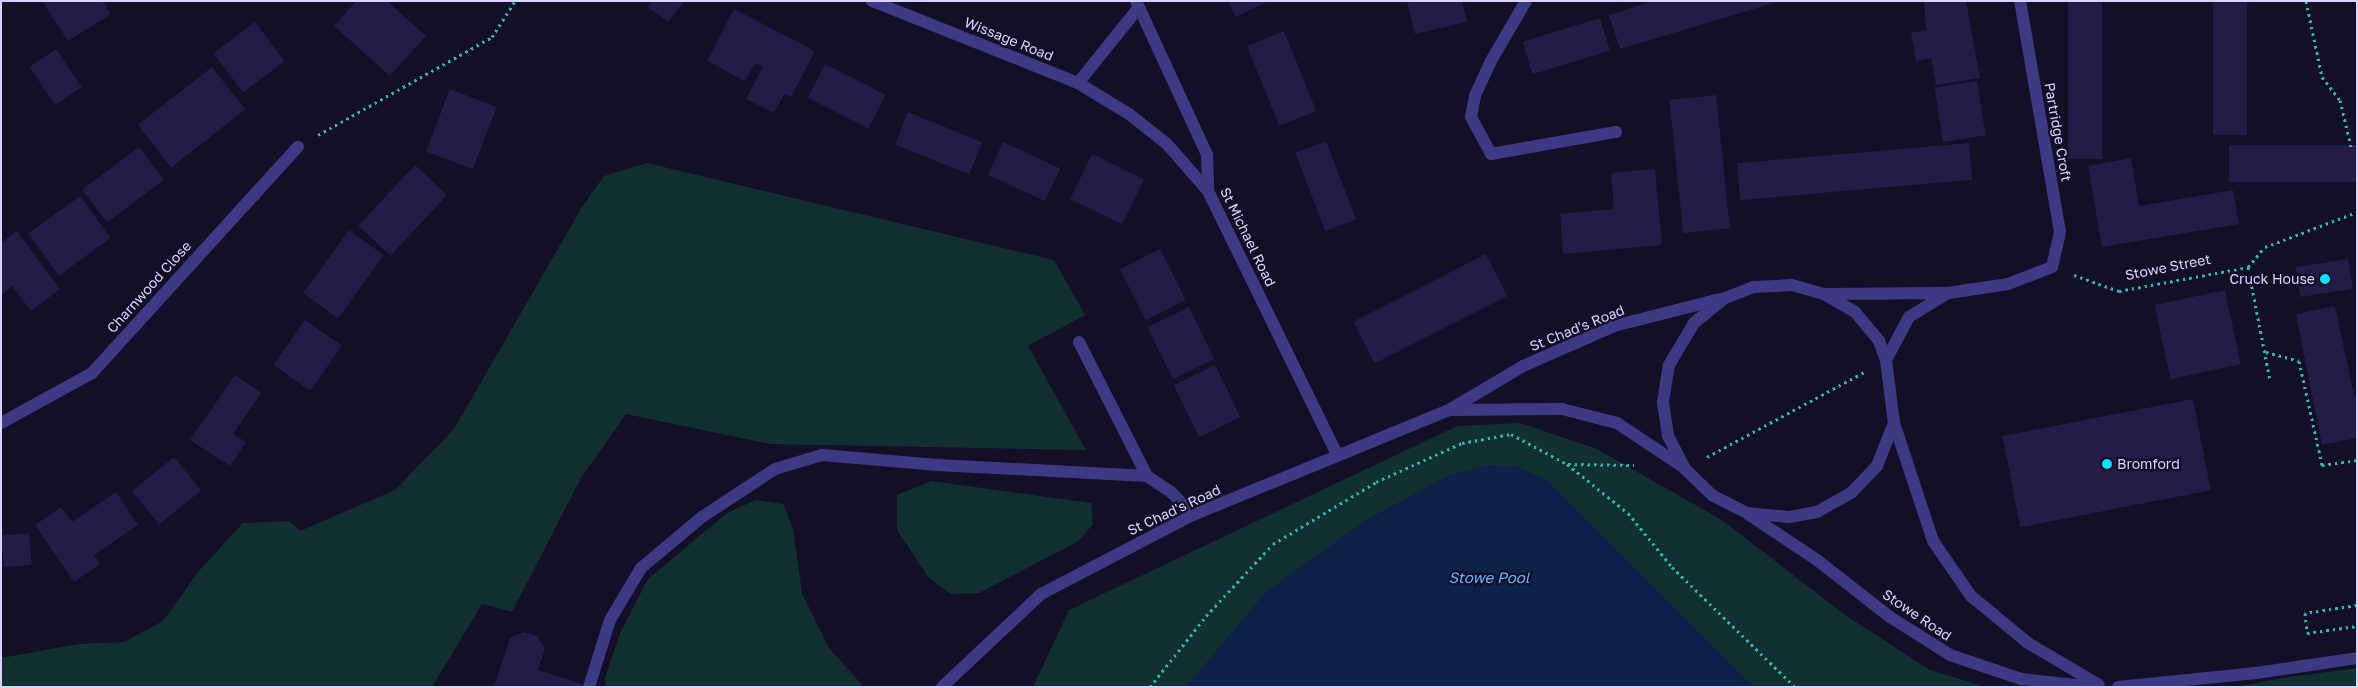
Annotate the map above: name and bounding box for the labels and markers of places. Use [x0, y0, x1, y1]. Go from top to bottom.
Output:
place label: Cruck House [2229, 271, 2315, 287]
marker: Cruck House [2319, 273, 2331, 285]
place label: Bromford [2117, 456, 2180, 472]
marker: Bromford [2101, 458, 2113, 470]

